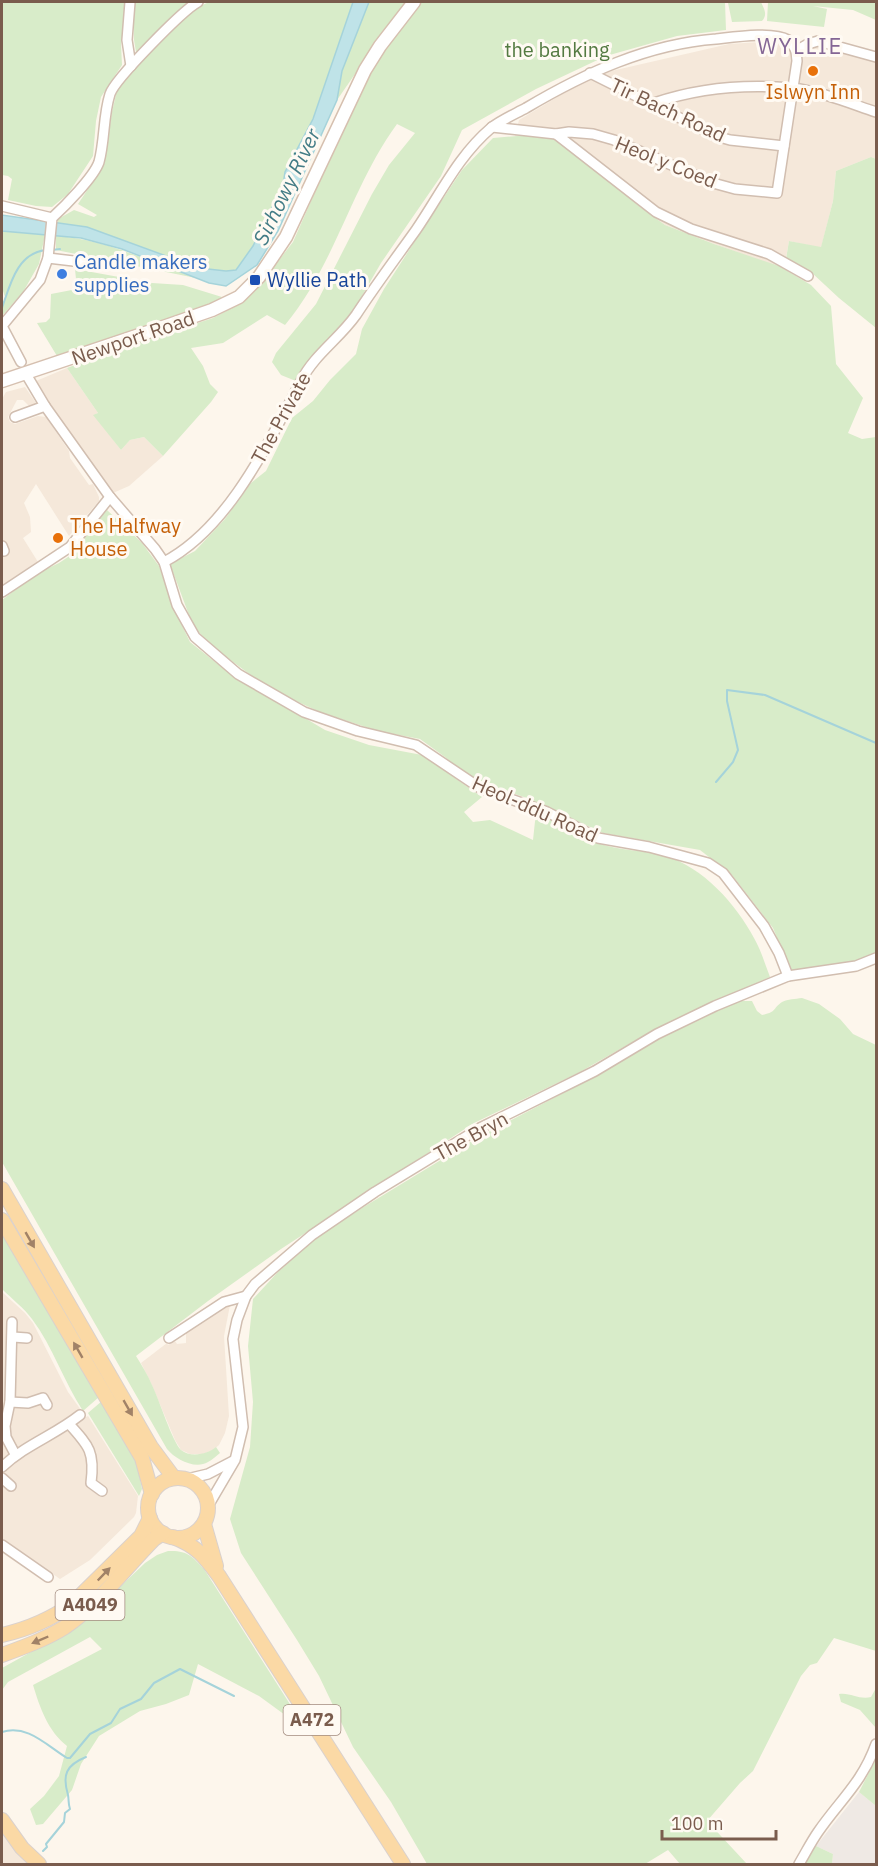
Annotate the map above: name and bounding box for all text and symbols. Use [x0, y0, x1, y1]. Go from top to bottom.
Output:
district label: WYLLIE [757, 31, 843, 60]
park label: the banking [504, 36, 610, 63]
marker: Islwyn Inn [806, 64, 820, 78]
street label: Tir Bach Road [606, 71, 730, 148]
place label: Islwyn Inn [765, 78, 861, 105]
water label: Sirhowy River [246, 123, 327, 249]
street label: Heol y Coed [611, 129, 721, 194]
place label: Candle makers supplies [74, 248, 208, 298]
place label: Wyllie Path [267, 266, 367, 293]
marker: Candle makers supplies [55, 267, 69, 281]
marker: Wyllie Path [248, 273, 262, 287]
street label: Newport Road [68, 304, 198, 371]
street label: The Private [244, 367, 317, 468]
place label: The Halfway House [70, 512, 181, 562]
marker: The Halfway House [51, 531, 65, 545]
street label: Heol-ddu Road [468, 769, 602, 848]
street label: The Bryn [429, 1104, 512, 1167]
one-way arrow [25, 1232, 35, 1249]
one-way arrow [72, 1342, 83, 1358]
one-way arrow [123, 1400, 134, 1416]
one-way arrow [96, 1568, 110, 1582]
road number: A4049 [56, 1590, 124, 1620]
one-way arrow [31, 1635, 49, 1645]
road number: A472 [284, 1705, 340, 1735]
scale bar [662, 1803, 776, 1841]
text: 100 m [671, 1812, 723, 1835]

